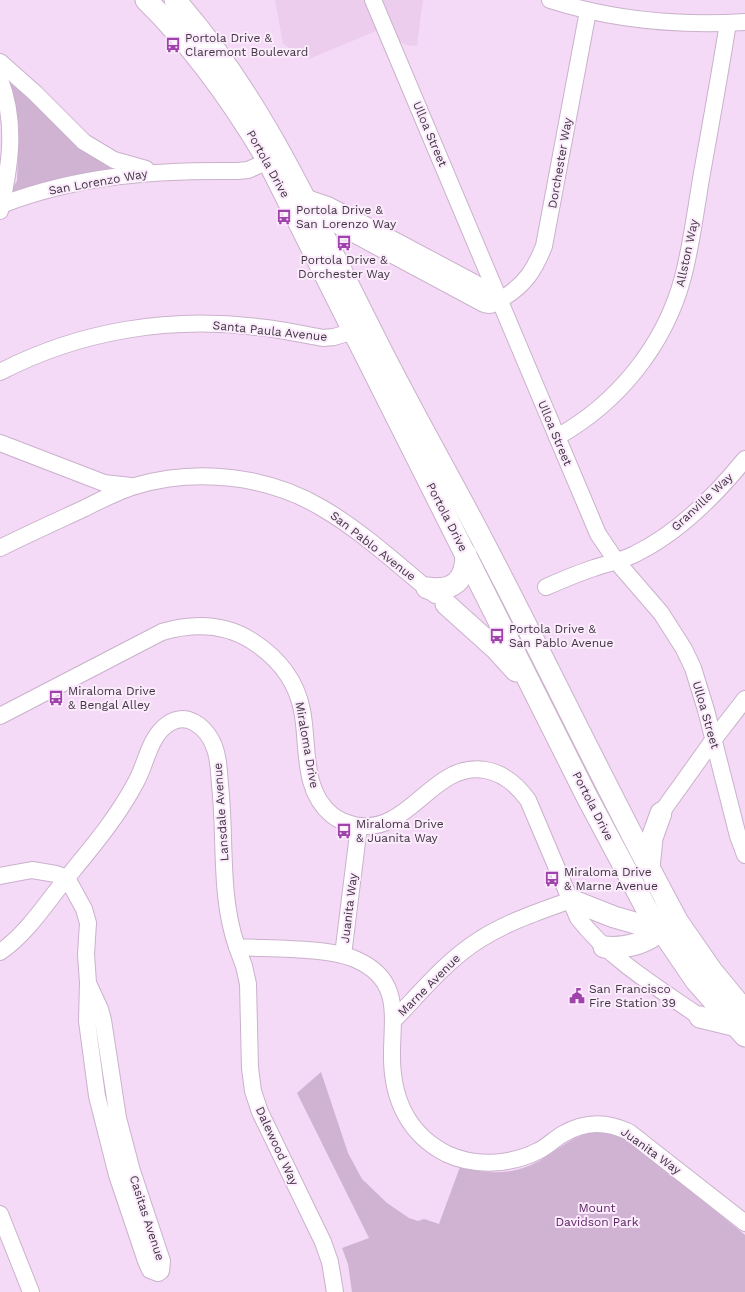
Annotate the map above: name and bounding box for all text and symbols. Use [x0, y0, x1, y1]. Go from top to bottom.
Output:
place label: Portola Drive & Claremont Boulevard [185, 31, 308, 59]
bus stop icon: Portola Drive & Claremont Boulevard [164, 36, 182, 54]
street label: Ulloa Street [410, 99, 450, 169]
street label: Dorchester Way [545, 116, 575, 210]
street label: Portola Drive [244, 128, 292, 200]
street label: San Lorenzo Way [47, 166, 149, 198]
place label: Portola Drive & San Lorenzo Way [296, 203, 397, 231]
bus stop icon: Portola Drive & San Lorenzo Way [275, 208, 293, 226]
street label: Allston Way [673, 217, 701, 288]
bus stop icon: Portola Drive & Dorchester Way [335, 234, 353, 252]
place label: Portola Drive & Dorchester Way [298, 253, 391, 281]
street label: Santa Paula Avenue [212, 318, 328, 344]
street label: Ulloa Street [535, 398, 575, 468]
street label: Granville Way [668, 470, 736, 534]
street label: Portola Drive [424, 480, 470, 554]
street label: San Pablo Avenue [328, 508, 419, 584]
place label: Portola Drive & San Pablo Avenue [509, 622, 614, 650]
bus stop icon: Portola Drive & San Pablo Avenue [488, 627, 506, 645]
street label: Ulloa Street [690, 680, 722, 750]
place label: Miraloma Drive & Bengal Alley [68, 684, 156, 712]
bus stop icon: Miraloma Drive & Bengal Alley [47, 689, 65, 707]
street label: Miraloma Drive [292, 701, 322, 789]
street label: Lansdale Avenue [211, 762, 231, 862]
street label: Portola Drive [570, 769, 616, 843]
place label: Miraloma Drive & Juanita Way [356, 817, 444, 845]
bus stop icon: Miraloma Drive & Juanita Way [335, 822, 353, 840]
place label: Miraloma Drive & Marne Avenue [564, 865, 658, 893]
bus stop icon: Miraloma Drive & Marne Avenue [543, 870, 561, 888]
street label: Juanita Way [338, 871, 360, 944]
street label: Marne Avenue [395, 951, 463, 1019]
place label: San Francisco Fire Station 39 [589, 982, 676, 1010]
public building icon: San Francisco Fire Station 39 [568, 987, 586, 1005]
street label: Dalewood Way [253, 1104, 302, 1188]
street label: Juanita Way [618, 1125, 684, 1178]
street label: Casitas Avenue [127, 1174, 167, 1262]
park label: Mount Davidson Park [555, 1201, 639, 1229]

